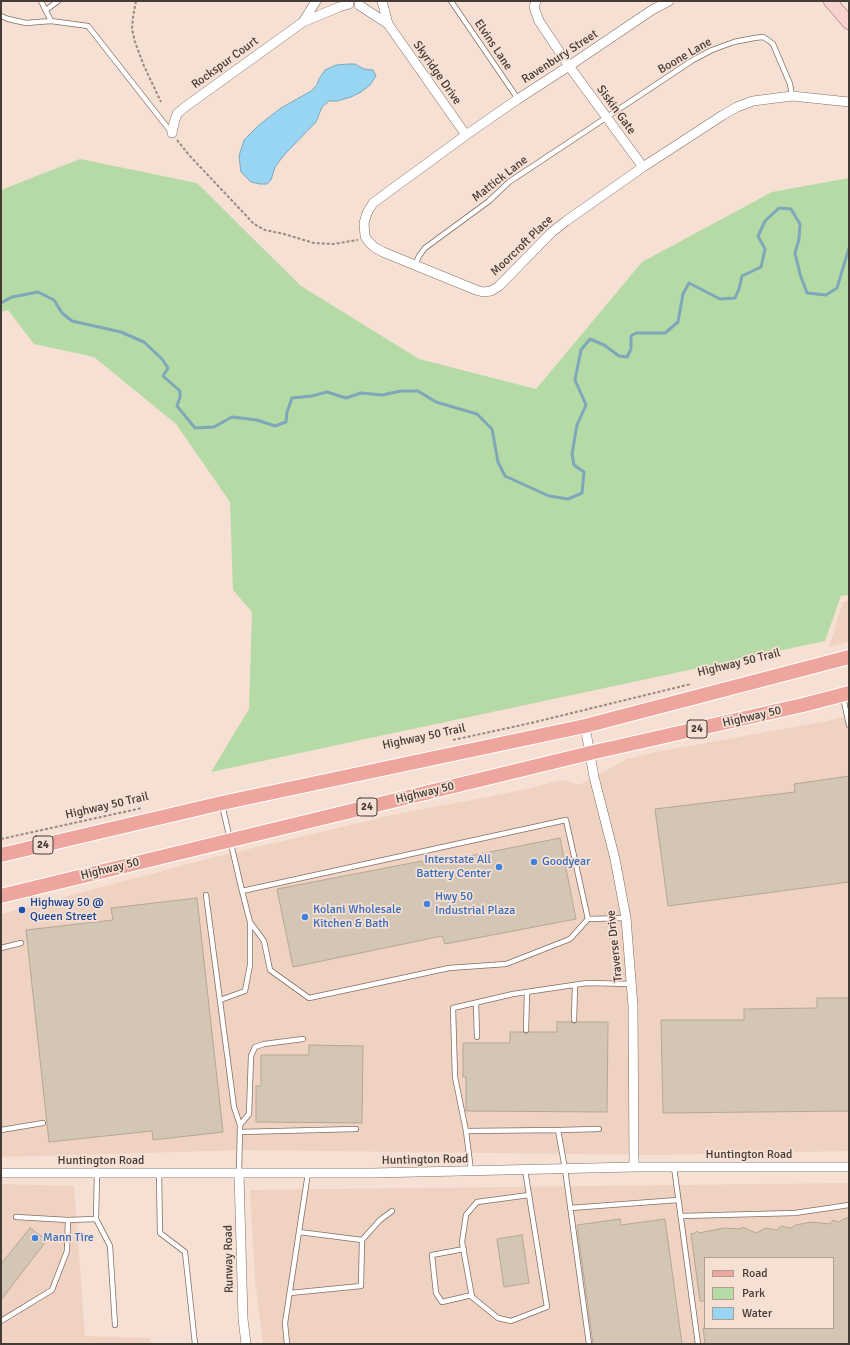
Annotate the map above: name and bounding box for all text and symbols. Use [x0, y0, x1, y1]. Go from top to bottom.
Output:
street label: Elvins Lane [471, 17, 515, 73]
street label: Ravenbury Street [519, 27, 601, 87]
street label: Rockspur Court [189, 34, 261, 92]
street label: Boone Lane [656, 35, 714, 77]
street label: Skyridge Drive [410, 38, 464, 108]
street label: Siskin Gate [593, 83, 639, 137]
street label: Mattick Lane [469, 153, 531, 205]
street label: Moorcroft Place [488, 213, 556, 279]
street label: Highway 50 Trail [696, 646, 782, 680]
street label: Highway 50 [721, 703, 783, 731]
road number: 24 [687, 720, 707, 738]
street label: Highway 50 Trail [381, 721, 467, 753]
street label: Highway 50 [394, 779, 456, 807]
street label: Highway 50 Trail [64, 789, 150, 823]
road number: 24 [357, 798, 377, 816]
road number: 24 [33, 836, 53, 854]
place label: Interstate All Battery Center [416, 853, 491, 881]
street label: Highway 50 [79, 855, 141, 883]
place label: Goodyear [542, 855, 591, 869]
marker: Goodyear [529, 857, 539, 867]
marker: Interstate All Battery Center [494, 862, 504, 872]
place label: Hwy 50 Industrial Plaza [435, 890, 515, 918]
place label: Highway 50 @ Queen Street [30, 896, 104, 924]
marker: Hwy 50 Industrial Plaza [422, 899, 432, 909]
place label: Kolani Wholesale Kitchen & Bath [313, 903, 401, 931]
marker: Highway 50 @ Queen Street [17, 905, 27, 915]
street label: Traverse Drive [604, 909, 626, 983]
marker: Kolani Wholesale Kitchen & Bath [300, 912, 310, 922]
street label: Huntington Road [706, 1148, 792, 1162]
street label: Huntington Road [381, 1152, 469, 1168]
street label: Huntington Road [58, 1154, 144, 1168]
street label: Runway Road [221, 1225, 237, 1293]
place label: Mann Tire [43, 1231, 94, 1245]
marker: Mann Tire [30, 1233, 40, 1243]
legend [704, 1257, 834, 1329]
text: Road [742, 1266, 768, 1281]
text: Park [742, 1286, 765, 1301]
text: Water [742, 1306, 772, 1321]

